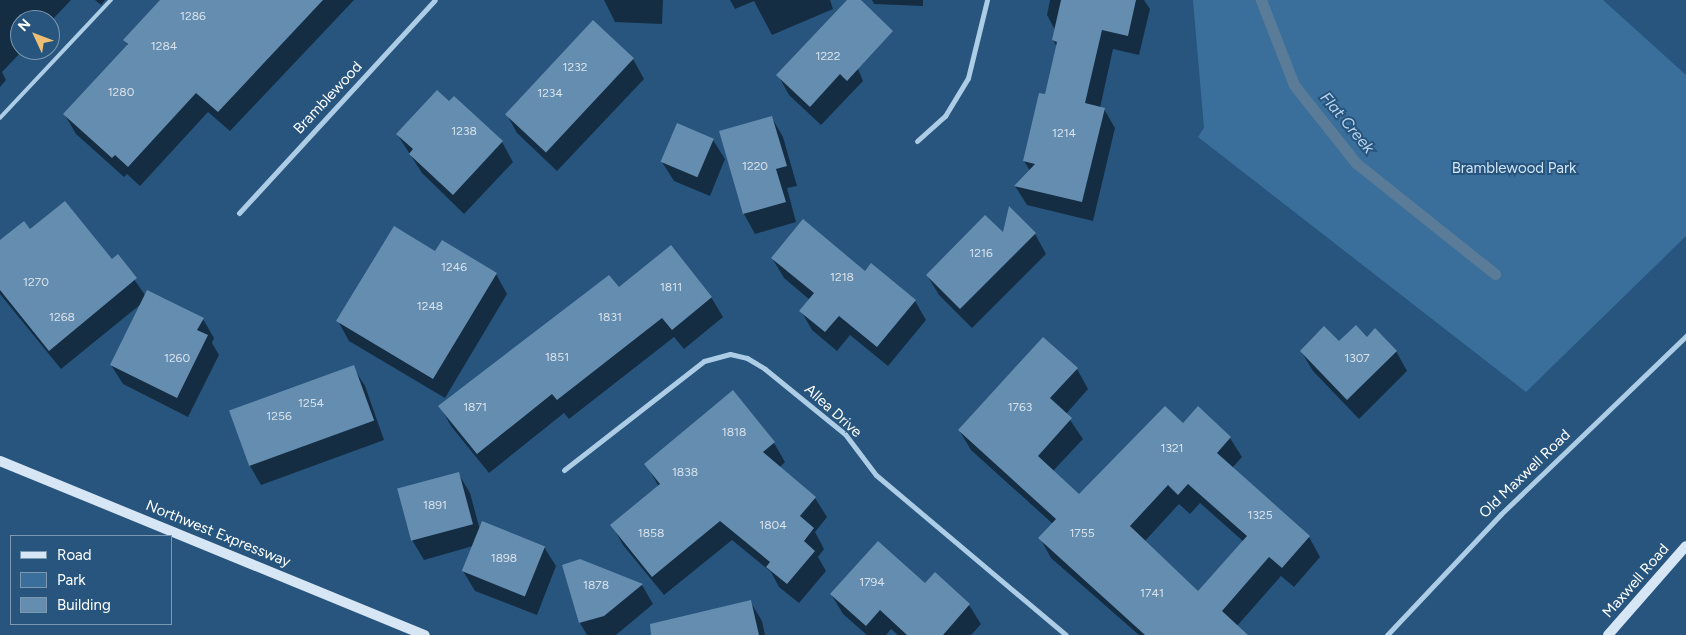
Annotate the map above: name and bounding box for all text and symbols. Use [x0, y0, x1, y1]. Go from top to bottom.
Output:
north arrow [10, 10, 60, 60]
house number: 1286 [180, 10, 206, 24]
text: N [14, 15, 34, 35]
house number: 1284 [151, 40, 177, 54]
house number: 1222 [815, 50, 841, 64]
street label: Bramblewood [290, 58, 366, 138]
house number: 1232 [563, 61, 587, 75]
house number: 1280 [108, 86, 134, 100]
house number: 1234 [537, 87, 563, 101]
water label: Flat Creek [1316, 88, 1378, 158]
house number: 1238 [451, 125, 477, 139]
house number: 1214 [1052, 127, 1076, 141]
house number: 1220 [742, 160, 768, 174]
park label: Bramblewood Park [1452, 160, 1576, 178]
house number: 1216 [969, 247, 993, 261]
house number: 1246 [441, 261, 467, 275]
house number: 1218 [830, 271, 854, 285]
house number: 1270 [23, 276, 49, 290]
house number: 1811 [660, 281, 682, 295]
house number: 1248 [417, 300, 443, 314]
house number: 1268 [49, 311, 75, 325]
house number: 1831 [598, 311, 622, 325]
house number: 1851 [545, 351, 569, 365]
house number: 1260 [164, 352, 190, 366]
house number: 1307 [1344, 352, 1370, 366]
street label: Allea Drive [801, 381, 865, 441]
house number: 1254 [298, 397, 324, 411]
house number: 1871 [463, 401, 487, 415]
house number: 1763 [1008, 401, 1032, 415]
house number: 1256 [266, 410, 292, 424]
house number: 1818 [722, 426, 746, 440]
street label: Old Maxwell Road [1476, 426, 1574, 522]
house number: 1321 [1160, 442, 1184, 456]
house number: 1838 [672, 466, 698, 480]
street label: Northwest Expressway [143, 497, 293, 571]
house number: 1891 [423, 499, 447, 513]
house number: 1325 [1247, 509, 1273, 523]
house number: 1804 [759, 519, 787, 533]
house number: 1858 [638, 527, 664, 541]
house number: 1755 [1069, 527, 1095, 541]
legend [10, 535, 172, 625]
street label: Maxwell Road [1599, 540, 1673, 622]
text: Road [57, 546, 92, 564]
house number: 1898 [491, 552, 517, 566]
text: Park [57, 571, 86, 589]
house number: 1794 [859, 576, 885, 590]
house number: 1878 [583, 579, 609, 593]
house number: 1741 [1140, 587, 1164, 601]
text: Building [57, 596, 111, 614]

